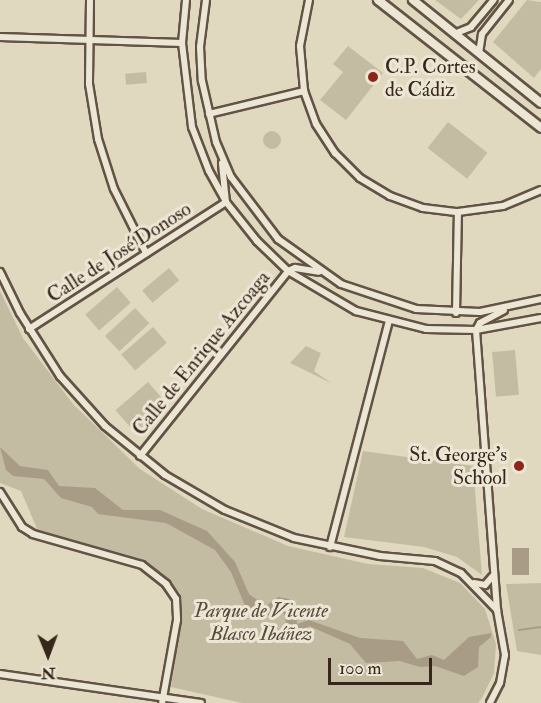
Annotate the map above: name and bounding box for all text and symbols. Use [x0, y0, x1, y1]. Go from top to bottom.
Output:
place label: C.P. Cortes de Cádiz [385, 54, 476, 101]
marker: C.P. Cortes de Cádiz [366, 70, 380, 84]
street label: Calle de José Donoso [42, 196, 196, 308]
street label: Calle de Enrique Azcoaga [127, 266, 275, 440]
place label: St. George's School [409, 442, 507, 489]
marker: St. George's School [512, 459, 526, 473]
park label: Parque de Vicente Blasco Ibáñez [194, 598, 328, 645]
north arrow [18, 625, 78, 685]
scale bar [331, 646, 434, 684]
text: 100 m [339, 657, 382, 680]
text: N [41, 663, 56, 683]

